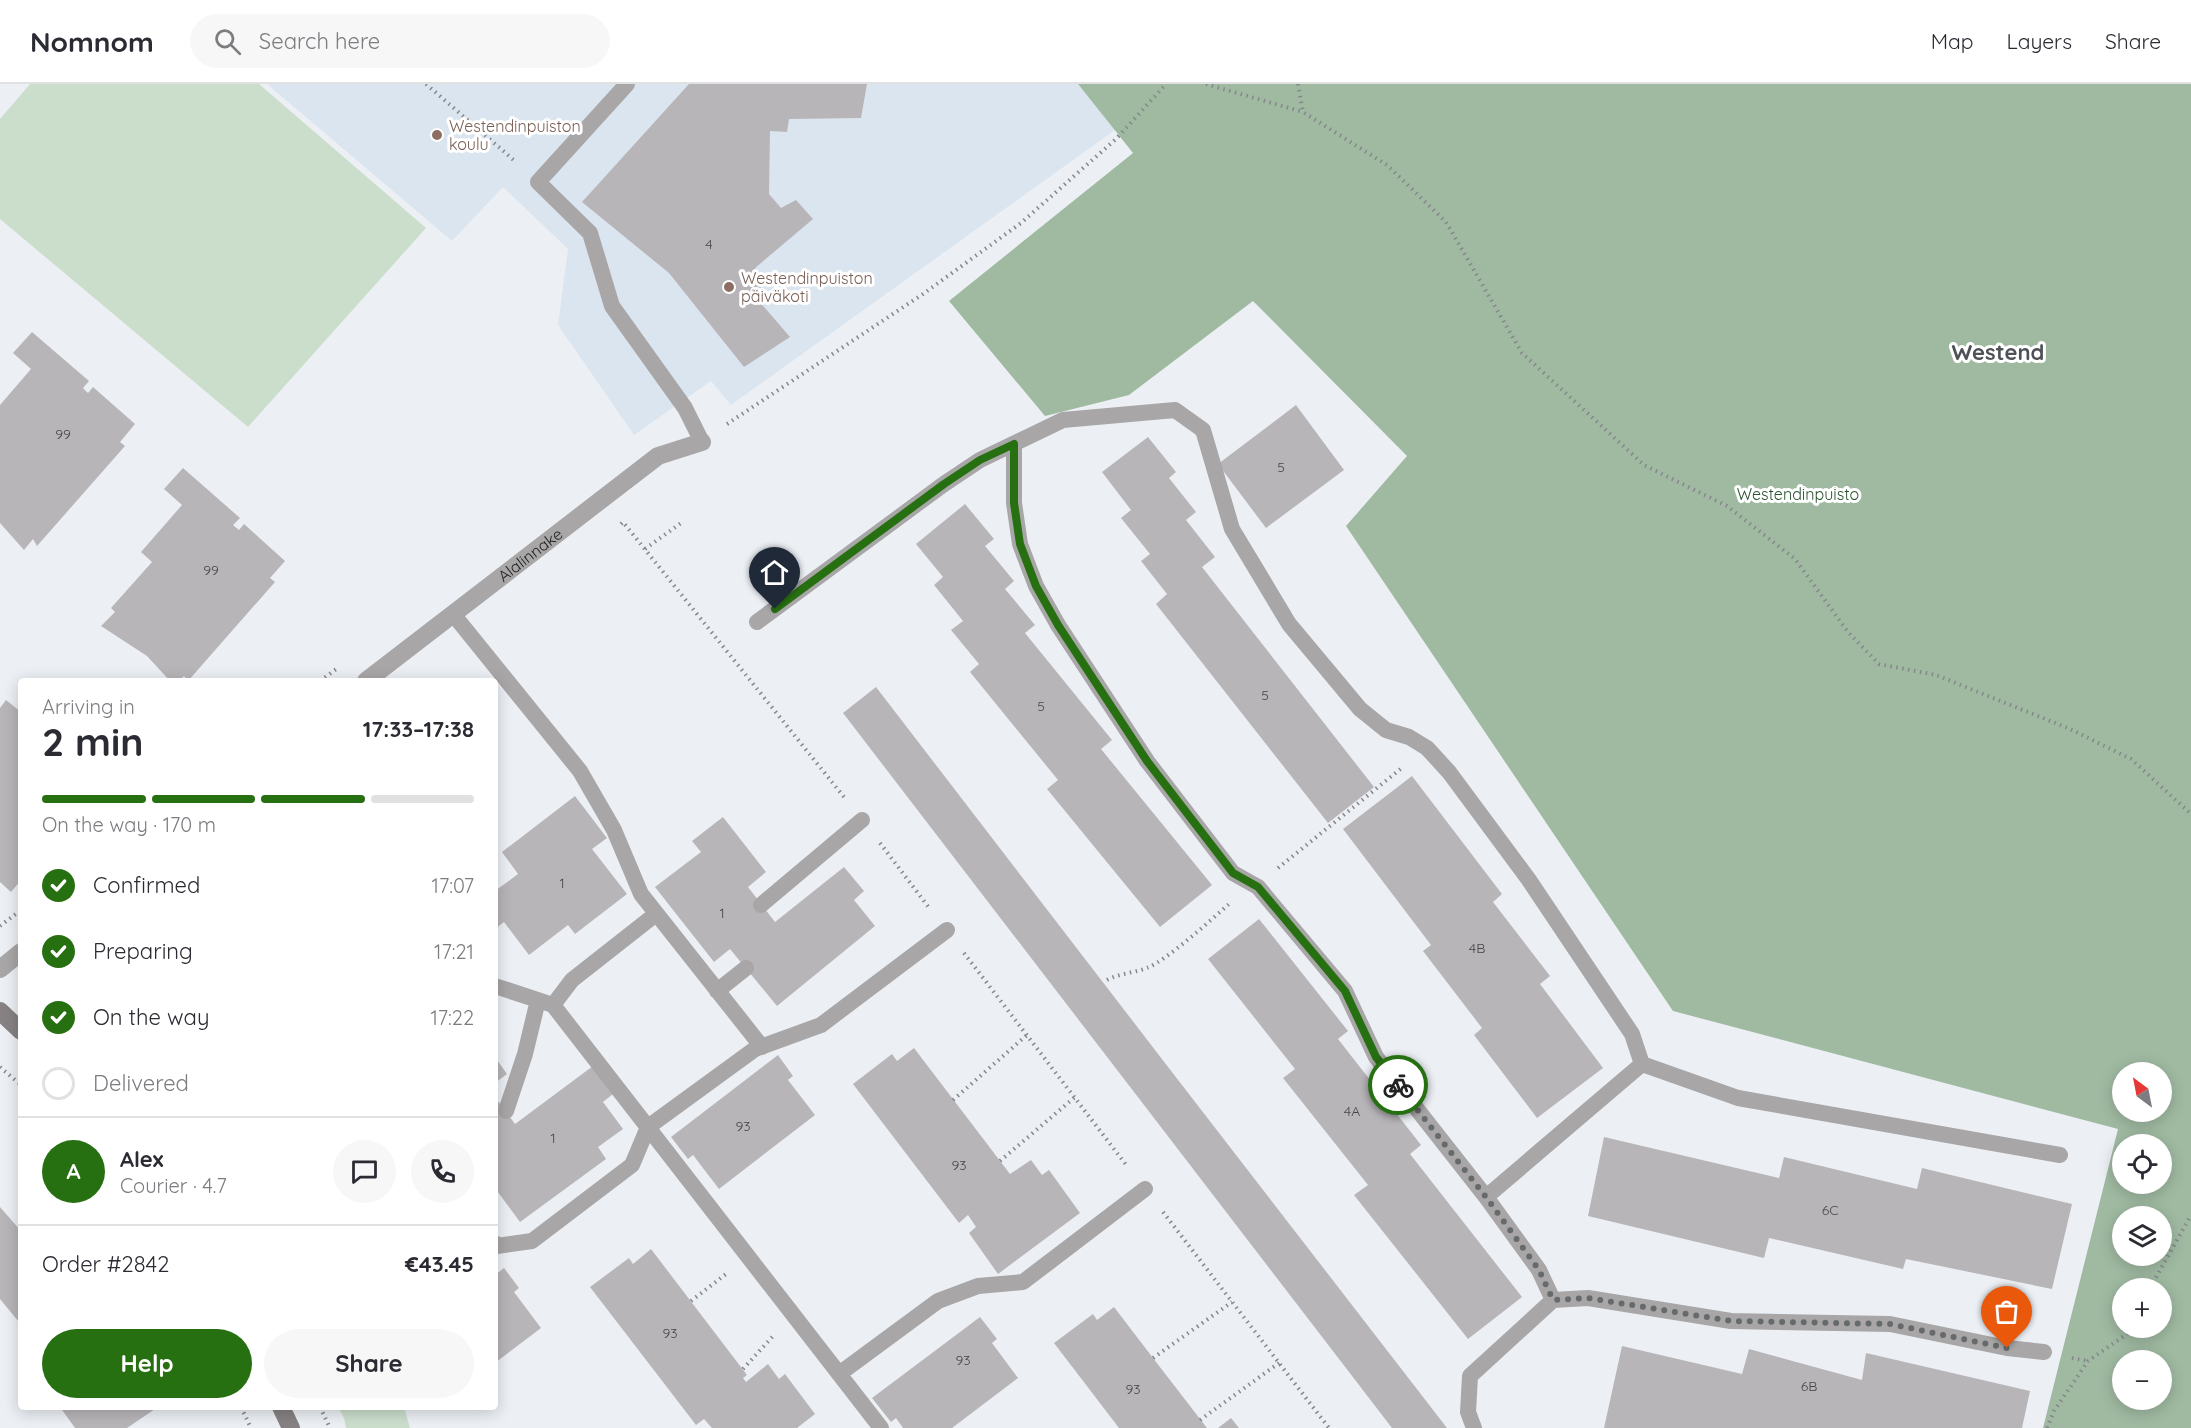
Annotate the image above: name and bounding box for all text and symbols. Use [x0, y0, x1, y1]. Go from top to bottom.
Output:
search box [190, 14, 610, 68]
text: Nomnom [30, 24, 154, 59]
icon: search [211, 25, 244, 58]
text: Search here [259, 27, 380, 55]
text: Map [1931, 28, 1974, 54]
text: Layers [2007, 28, 2072, 54]
text: Share [2105, 28, 2161, 54]
place label: Westendinpuiston koulu [449, 116, 581, 154]
marker: Westendinpuiston koulu [430, 128, 444, 142]
house number: 4 [705, 235, 713, 253]
place label: Westendinpuiston päiväkoti [741, 268, 873, 306]
marker: Westendinpuiston päiväkoti [722, 280, 736, 294]
district label: Westend [1952, 338, 2044, 366]
house number: 99 [55, 425, 71, 443]
house number: 5 [1277, 458, 1285, 476]
park label: Westendinpuisto [1737, 484, 1859, 504]
street label: Alalinnake [494, 523, 566, 586]
pin [749, 547, 800, 609]
icon: home [758, 556, 791, 589]
house number: 99 [203, 561, 219, 579]
house number: 5 [1261, 686, 1269, 704]
text: Arriving in [42, 694, 135, 719]
house number: 5 [1037, 697, 1045, 715]
text: 17:33–17:38 [363, 715, 474, 743]
text: 2 min [42, 717, 144, 766]
text: On the way · 170 m [42, 812, 216, 837]
icon: check [42, 869, 75, 902]
text: Confirmed [93, 871, 200, 899]
text: 17:07 [432, 873, 474, 898]
house number: 1 [559, 874, 565, 892]
house number: 1 [719, 904, 725, 922]
icon: check [42, 935, 75, 968]
text: Preparing [93, 937, 193, 965]
text: 17:21 [434, 939, 474, 964]
house number: 4B [1469, 939, 1485, 957]
icon: check [42, 1001, 75, 1034]
text: On the way [93, 1003, 209, 1031]
text: 17:22 [430, 1005, 474, 1030]
courier [1368, 1055, 1428, 1115]
north arrow [2112, 1062, 2172, 1122]
map controls [2112, 1062, 2172, 1410]
text: Delivered [93, 1069, 189, 1097]
icon: bike [1382, 1069, 1415, 1102]
house number: 4A [1344, 1102, 1360, 1120]
house number: 93 [735, 1117, 751, 1135]
house number: 1 [550, 1129, 556, 1147]
button: locate [2112, 1134, 2172, 1194]
button: chat [333, 1140, 396, 1203]
button: phone [411, 1140, 474, 1203]
text: Alex [120, 1145, 163, 1173]
house number: 93 [951, 1156, 967, 1174]
text: A [66, 1157, 81, 1185]
text: Courier · 4.7 [120, 1173, 227, 1198]
house number: 6C [1822, 1201, 1838, 1219]
button: layers [2112, 1206, 2172, 1266]
text: Order #2842 [42, 1250, 169, 1278]
text: €43.45 [405, 1250, 474, 1278]
button: + [2112, 1278, 2172, 1338]
pin [1981, 1286, 2032, 1348]
icon: bag [1990, 1295, 2023, 1328]
house number: 93 [662, 1324, 678, 1342]
button: Help [42, 1329, 252, 1398]
button: Share [264, 1329, 474, 1398]
button: − [2112, 1350, 2172, 1410]
house number: 93 [955, 1351, 971, 1369]
house number: 6B [1801, 1377, 1817, 1395]
house number: 93 [1125, 1380, 1141, 1398]

